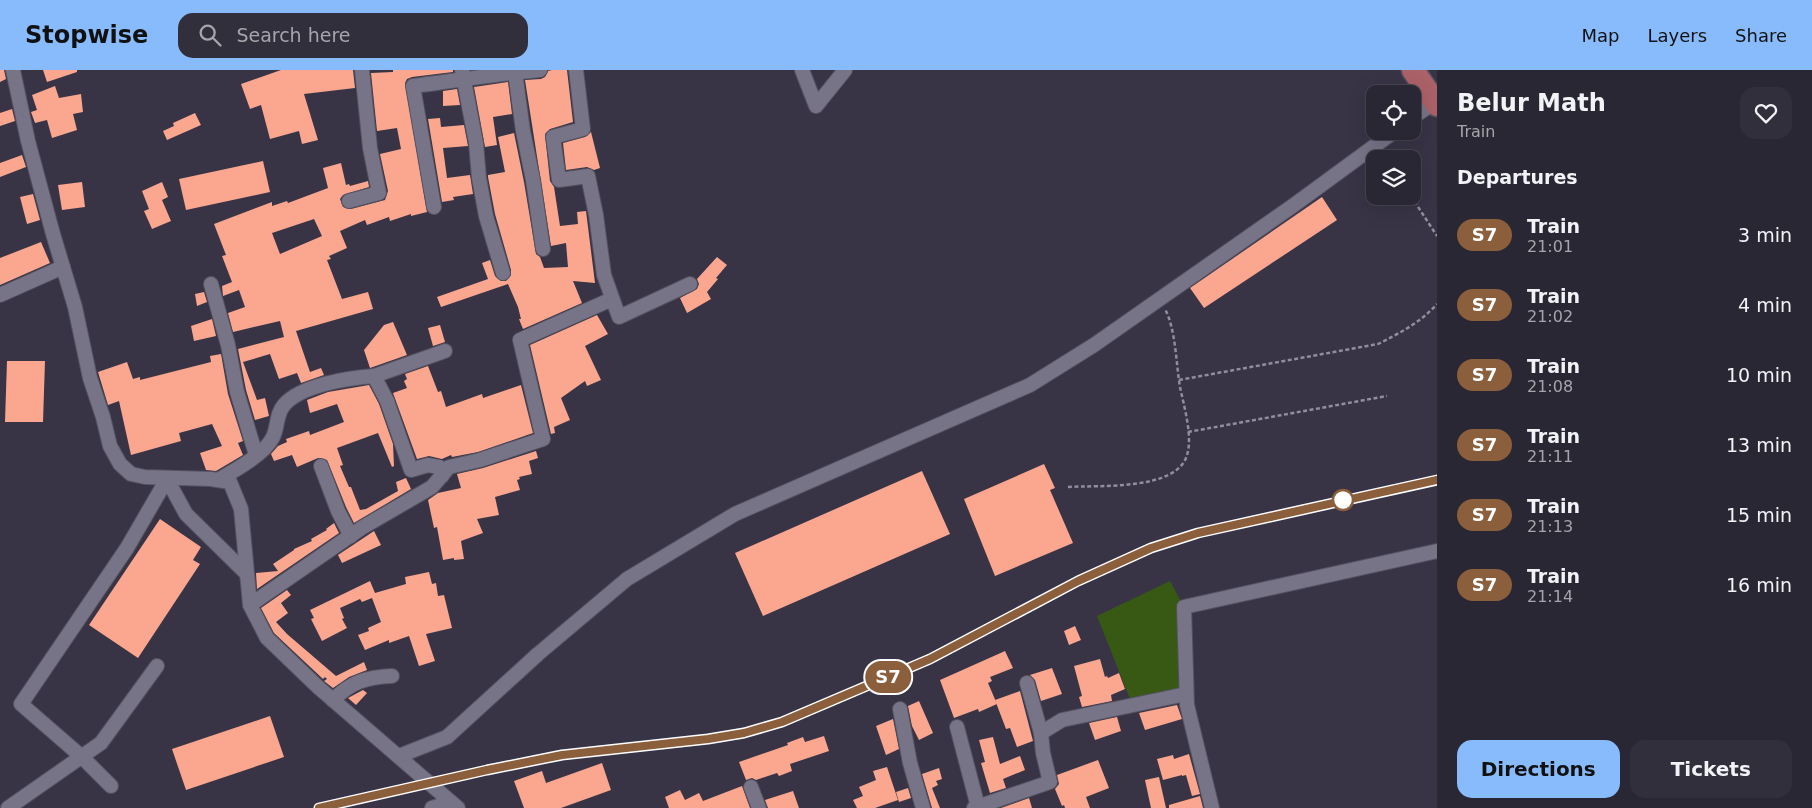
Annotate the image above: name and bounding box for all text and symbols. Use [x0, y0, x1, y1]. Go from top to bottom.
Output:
search box [178, 13, 528, 58]
text: Stopwise [25, 21, 148, 49]
icon: search [196, 21, 224, 49]
text: Search here [236, 24, 351, 46]
text: Map [1581, 25, 1619, 46]
text: Layers [1647, 25, 1707, 46]
text: Share [1735, 25, 1787, 46]
map controls [1366, 85, 1421, 205]
button: locate [1366, 85, 1421, 140]
button: heart [1740, 87, 1792, 139]
text: Belur Math [1457, 89, 1606, 117]
text: Train [1457, 122, 1495, 141]
button: layers [1366, 150, 1421, 205]
text: Departures [1457, 166, 1578, 188]
text: Train [1527, 215, 1580, 237]
text: S7 [1472, 224, 1497, 245]
text: 3 min [1738, 224, 1792, 246]
text: 21:01 [1527, 237, 1573, 256]
text: Train [1527, 285, 1580, 307]
text: S7 [1472, 294, 1497, 315]
text: 4 min [1738, 294, 1792, 316]
text: 21:02 [1527, 307, 1573, 326]
text: Train [1527, 355, 1580, 377]
text: S7 [1472, 364, 1497, 385]
text: 10 min [1726, 364, 1792, 386]
text: 21:08 [1527, 377, 1573, 396]
text: Train [1527, 425, 1580, 447]
text: S7 [1472, 434, 1497, 455]
text: 13 min [1726, 434, 1792, 456]
text: 21:11 [1527, 447, 1573, 466]
unlabelled marker [1332, 489, 1354, 511]
text: Train [1527, 495, 1580, 517]
text: S7 [1472, 504, 1497, 525]
text: 15 min [1726, 504, 1792, 526]
text: 21:13 [1527, 517, 1573, 536]
text: Train [1527, 565, 1580, 587]
text: S7 [1472, 574, 1497, 595]
text: 16 min [1726, 574, 1792, 596]
text: 21:14 [1527, 587, 1573, 606]
line badge: S7 [866, 661, 910, 693]
text: S7 [875, 666, 901, 687]
button: Directions [1457, 740, 1620, 798]
button: Tickets [1630, 740, 1792, 798]

